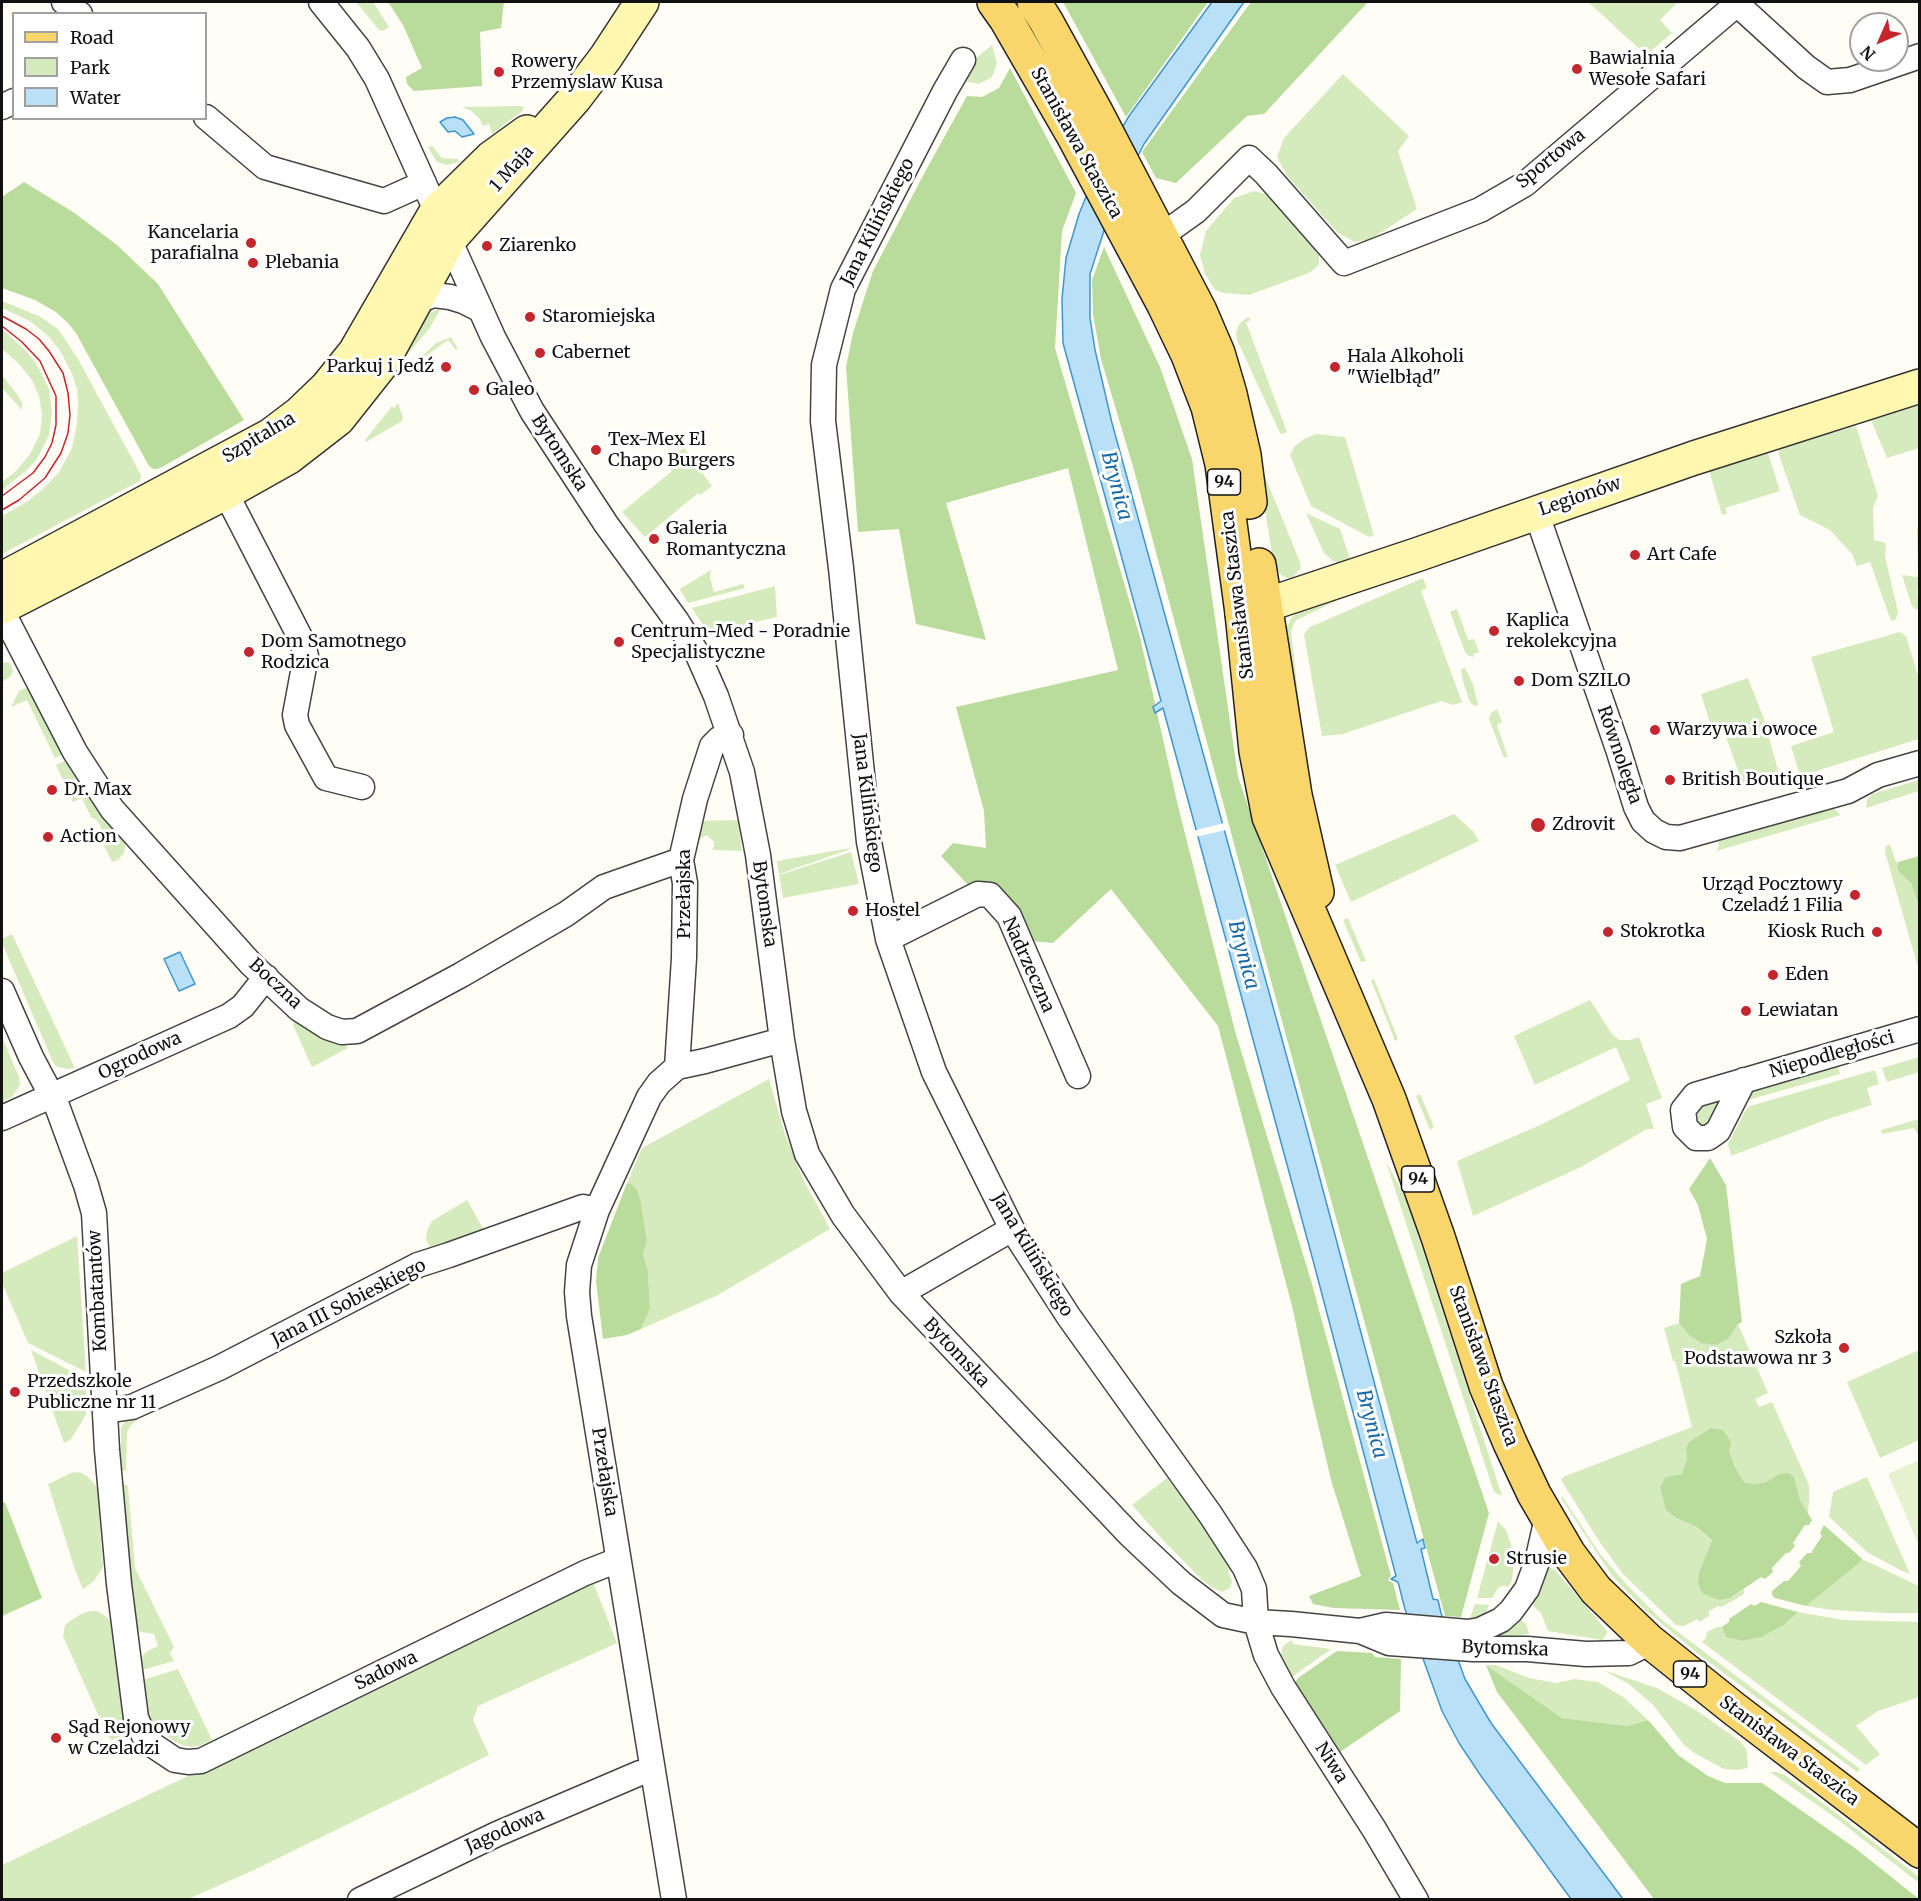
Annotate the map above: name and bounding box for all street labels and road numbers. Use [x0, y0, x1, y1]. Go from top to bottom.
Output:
street label: Stanisława Staszica [1026, 64, 1126, 222]
street label: Sportowa [1512, 125, 1590, 193]
street label: 1 Maja [486, 141, 538, 197]
street label: Jana Kilińskiego [837, 155, 919, 289]
street label: Szpitalna [219, 408, 299, 468]
street label: Bytomska [526, 411, 592, 495]
road number: 94 [1208, 469, 1240, 495]
street label: Legionów [1536, 473, 1624, 521]
street label: Stanisława Staszica [1217, 510, 1259, 680]
street label: Równoległa [1592, 703, 1646, 807]
street label: Jana Kilińskiego [848, 732, 886, 874]
street label: Przełajska [674, 849, 696, 939]
street label: Bytomska [747, 859, 781, 949]
street label: Nadrzeczna [997, 914, 1059, 1016]
street label: Boczna [244, 954, 306, 1014]
street label: Ogrodowa [95, 1027, 185, 1085]
street label: Niepodległości [1767, 1027, 1897, 1083]
road number: 94 [1402, 1166, 1434, 1192]
street label: Jana Kilińskiego [987, 1189, 1077, 1321]
street label: Kombatantów [84, 1230, 112, 1352]
street label: Jana III Sobieskiego [268, 1255, 430, 1351]
street label: Stanisława Staszica [1444, 1283, 1522, 1449]
street label: Bytomska [918, 1314, 994, 1392]
street label: Przełajska [586, 1426, 622, 1518]
street label: Bytomska [1461, 1637, 1549, 1661]
street label: Sadowa [351, 1647, 421, 1695]
road number: 94 [1674, 1661, 1706, 1687]
street label: Stanisława Staszica [1715, 1691, 1863, 1811]
street label: Niwa [1310, 1739, 1352, 1787]
street label: Jagodowa [462, 1804, 548, 1858]

